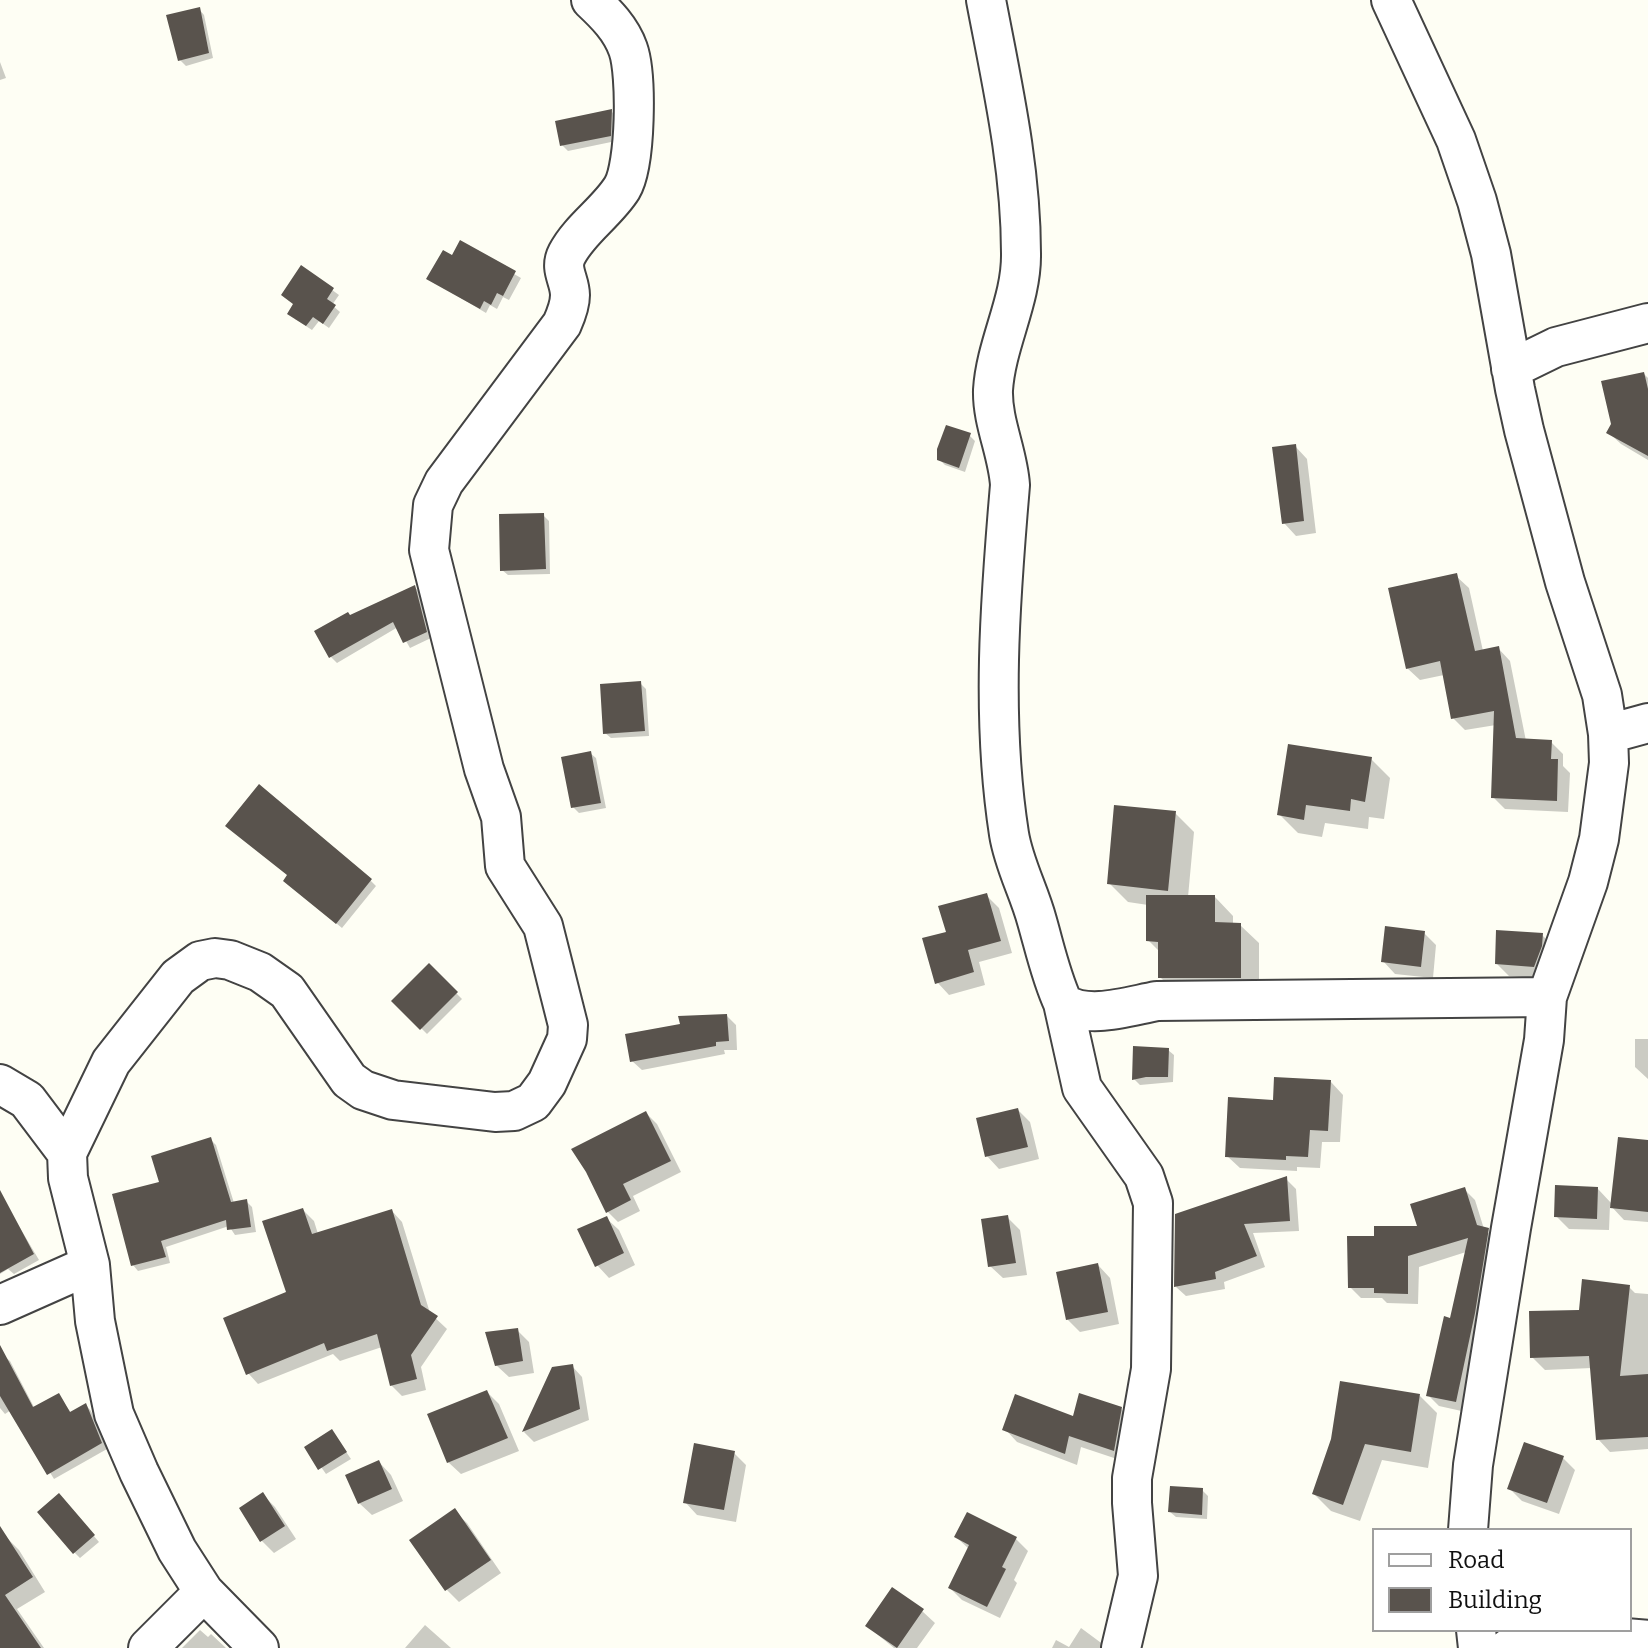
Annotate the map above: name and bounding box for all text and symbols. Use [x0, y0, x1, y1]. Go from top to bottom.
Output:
legend [1372, 1528, 1632, 1632]
text: Road [1448, 1546, 1504, 1574]
text: Building [1448, 1586, 1542, 1614]

